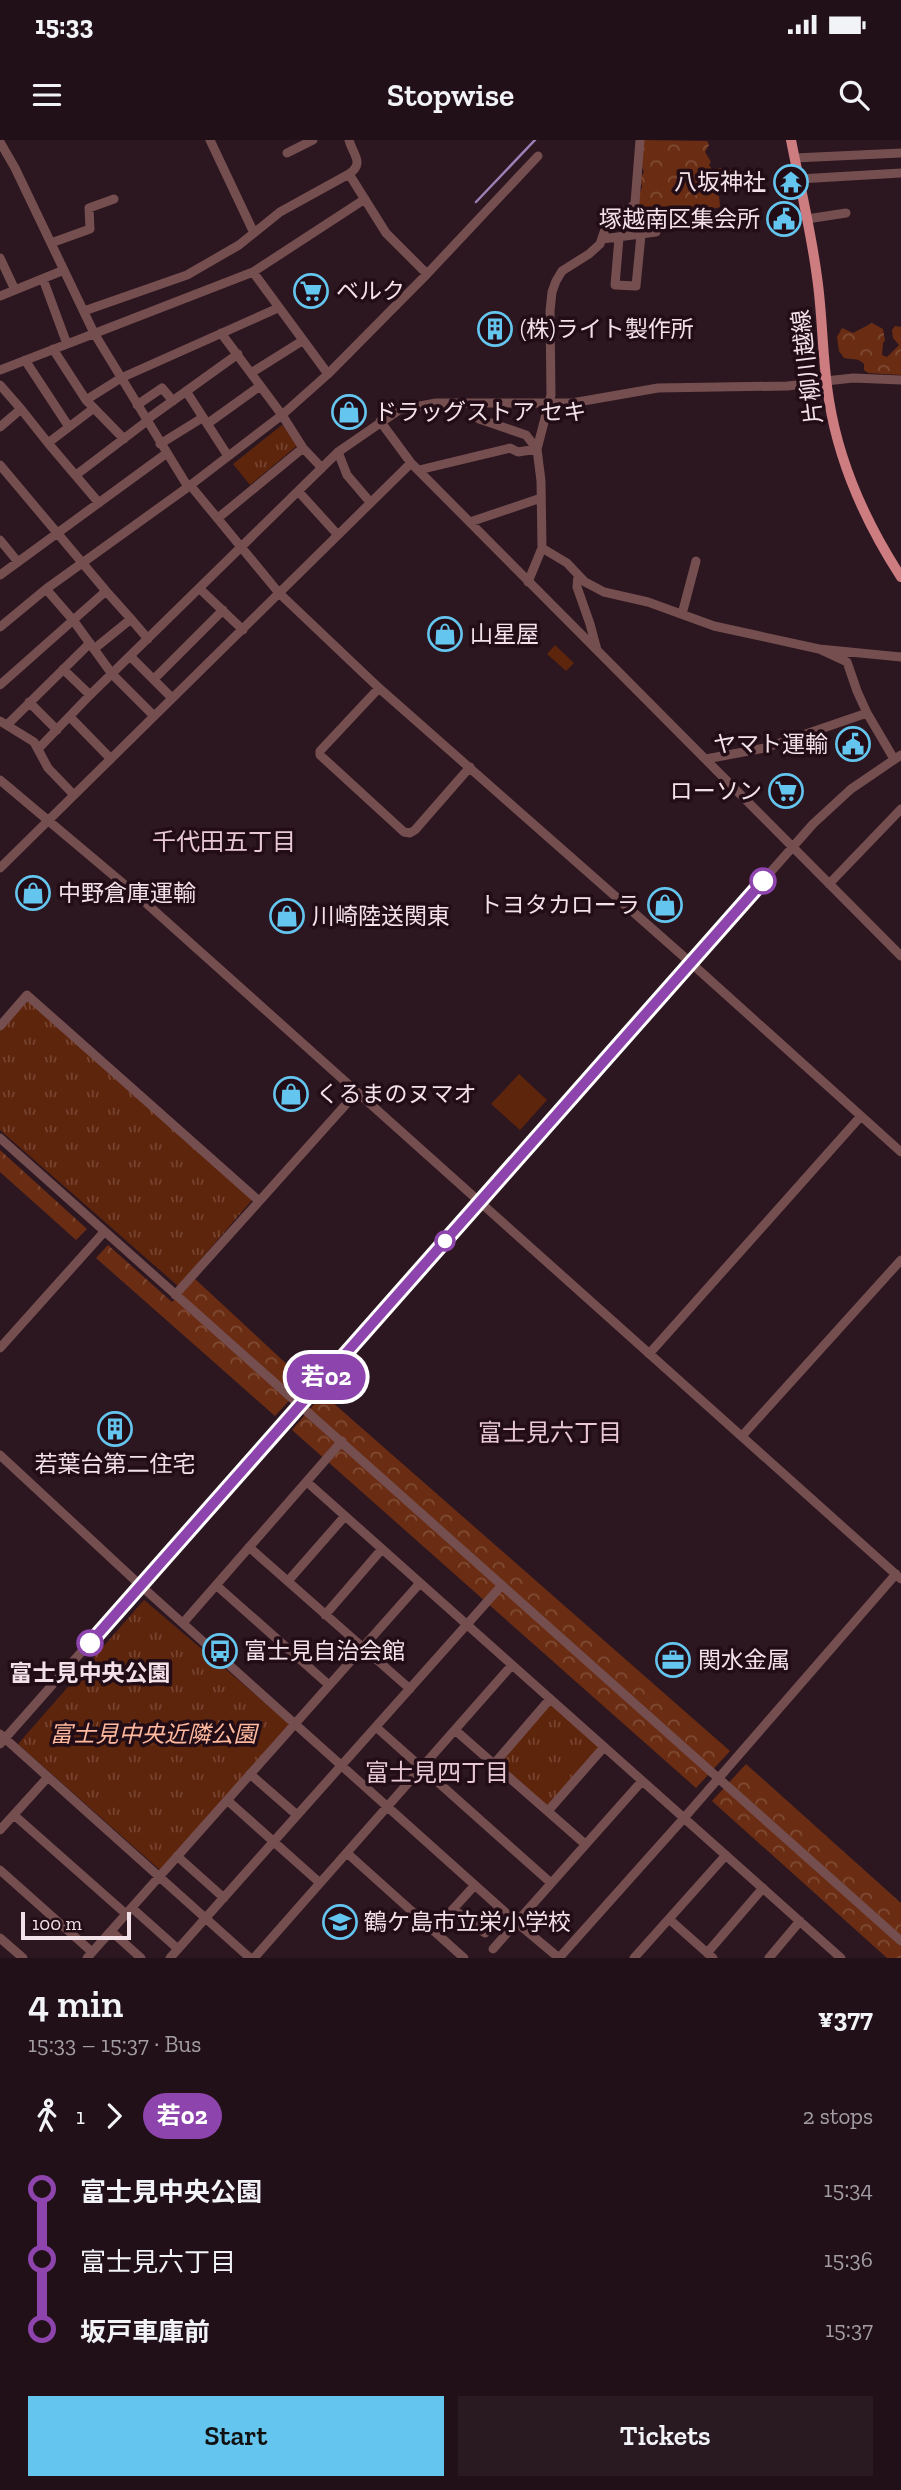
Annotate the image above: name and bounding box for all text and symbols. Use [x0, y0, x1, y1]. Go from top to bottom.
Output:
text: 15:33 [35, 9, 93, 41]
icon: menu [28, 76, 66, 114]
text: Stopwise [387, 76, 514, 114]
icon: search [835, 76, 873, 114]
temple icon: 八坂神社 [772, 163, 810, 201]
place label: 八坂神社 [674, 168, 766, 196]
public building icon: 塚越南区集会所 [765, 200, 803, 238]
place label: 塚越南区集会所 [599, 205, 760, 233]
supermarket icon: ベルク [292, 272, 330, 310]
place label: ベルク [336, 277, 405, 305]
street label: 片柳川越線 [786, 308, 828, 426]
building icon: (株)ライト製作所 [476, 310, 514, 348]
place label: (株)ライト製作所 [520, 315, 694, 343]
shop icon: ドラッグストア セキ [330, 393, 368, 431]
place label: ドラッグストア セキ [374, 398, 586, 426]
shop icon: 山星屋 [426, 615, 464, 653]
place label: 山星屋 [470, 620, 539, 648]
public building icon: ヤマト運輸 [834, 725, 872, 763]
place label: ヤマト運輸 [713, 730, 828, 758]
supermarket icon: ローソン [767, 772, 805, 810]
place label: ローソン [670, 777, 762, 805]
district label: 千代田五丁目 [152, 827, 296, 856]
unlabelled marker [750, 868, 776, 894]
shop icon: 中野倉庫運輸 [14, 874, 52, 912]
place label: 中野倉庫運輸 [58, 879, 196, 907]
shop icon: トヨタカローラ [646, 886, 684, 924]
place label: トヨタカローラ [479, 891, 640, 919]
shop icon: 川崎陸送関東 [268, 897, 306, 935]
place label: 川崎陸送関東 [312, 902, 450, 930]
shop icon: くるまのヌマオ [272, 1075, 310, 1113]
place label: くるまのヌマオ [316, 1080, 477, 1108]
unlabelled marker [435, 1231, 455, 1251]
line badge: 若02 [286, 1354, 366, 1400]
text: 若02 [301, 1362, 351, 1391]
building icon: 若葉台第二住宅 [96, 1410, 134, 1448]
district label: 富士見六丁目 [478, 1418, 622, 1447]
place label: 若葉台第二住宅 [35, 1450, 196, 1478]
marker: 富士見中央公園 [77, 1630, 103, 1656]
bus stop icon: 富士見自治会館 [201, 1632, 239, 1670]
place label: 富士見自治会館 [244, 1637, 405, 1665]
office icon: 関水金属 [654, 1641, 692, 1679]
place label: 関水金属 [698, 1646, 790, 1674]
place label: 富士見中央公園 [10, 1659, 171, 1687]
park label: 富士見中央近隣公園 [50, 1720, 260, 1748]
district label: 富士見四丁目 [365, 1758, 509, 1787]
school or university icon: 鶴ケ島市立栄小学校 [321, 1903, 359, 1941]
place label: 鶴ケ島市立栄小学校 [364, 1908, 571, 1936]
scale bar [21, 1909, 131, 1941]
text: 100 m [32, 1912, 82, 1935]
text: 4 min [28, 1981, 123, 2027]
text: ¥377 [818, 2002, 873, 2034]
text: 15:33 – 15:37 · Bus [28, 2030, 201, 2058]
icon: walk [28, 2097, 66, 2135]
icon: forward [95, 2097, 133, 2135]
text: 若02 [157, 2101, 208, 2130]
text: 1 [76, 2102, 85, 2130]
text: 2 stops [803, 2102, 873, 2130]
text: 15:34 [824, 2175, 873, 2203]
text: 富士見中央公園 [80, 2176, 262, 2208]
text: 15:36 [824, 2245, 873, 2273]
text: 富士見六丁目 [80, 2246, 236, 2278]
text: 15:37 [825, 2315, 873, 2343]
text: 坂戸車庫前 [80, 2316, 210, 2348]
button: Start [28, 2396, 444, 2476]
button: Tickets [458, 2396, 873, 2476]

